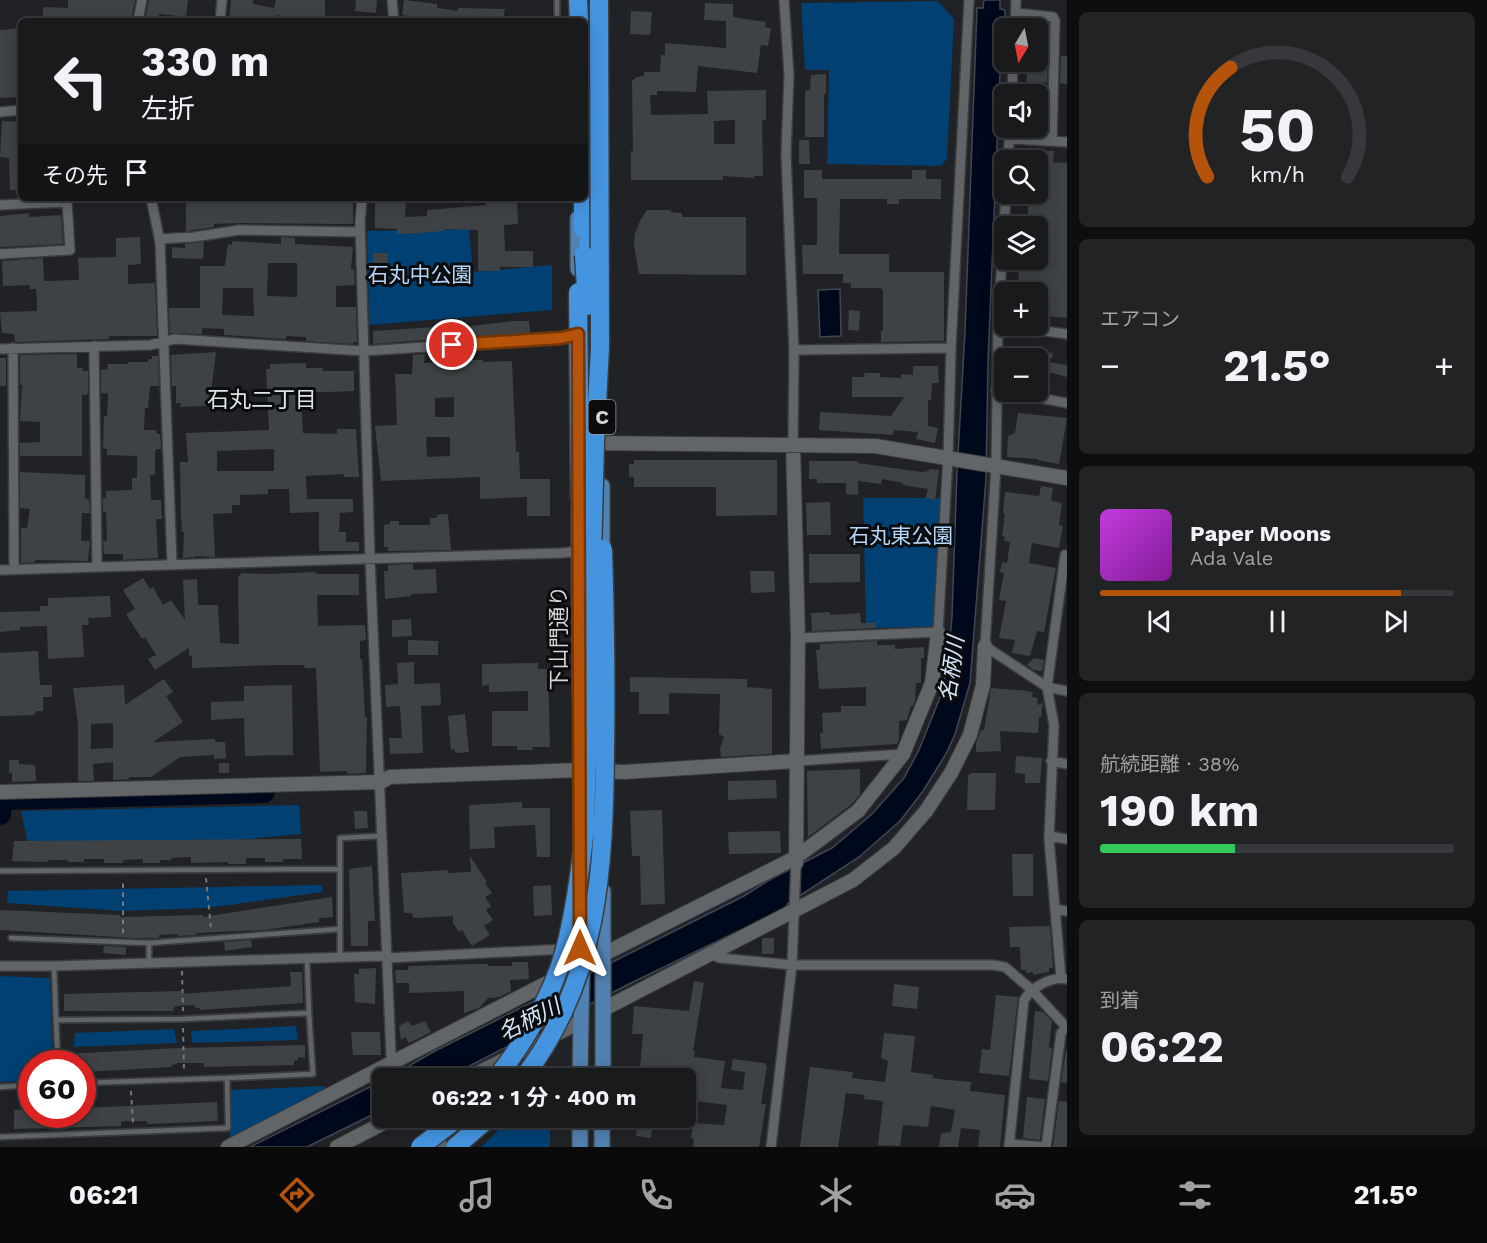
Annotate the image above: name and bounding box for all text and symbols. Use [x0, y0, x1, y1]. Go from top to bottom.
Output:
north arrow [994, 18, 1048, 72]
map controls [994, 18, 1048, 402]
text: 330 m [141, 37, 269, 86]
icon: left [42, 42, 120, 120]
button: sound [994, 84, 1048, 138]
text: 左折 [141, 93, 195, 125]
text: 50 [1239, 93, 1315, 166]
button: search [994, 150, 1048, 204]
icon: arrive [120, 156, 153, 189]
text: km/h [1249, 162, 1305, 187]
text: その先 [42, 163, 108, 188]
button: layers [994, 216, 1048, 270]
park label: 石丸中公園 [368, 262, 473, 287]
button: + [994, 282, 1048, 336]
text: エアコン [1100, 307, 1180, 331]
pin [426, 319, 477, 370]
icon: arrive [435, 328, 468, 361]
text: 21.5° [1223, 339, 1331, 392]
text: − [1100, 346, 1120, 385]
text: + [1434, 346, 1454, 385]
button: − [994, 348, 1048, 402]
district label: 石丸二丁目 [207, 387, 317, 412]
road number: C [588, 400, 616, 434]
text: Paper Moons [1190, 521, 1331, 546]
park label: 石丸東公園 [849, 523, 954, 548]
text: Ada Vale [1190, 546, 1273, 570]
street label: 下山門通り [546, 586, 571, 691]
icon: previous [1143, 605, 1176, 638]
icon: pause [1261, 605, 1294, 638]
icon: next [1379, 605, 1412, 638]
water label: 名柄川 [935, 633, 969, 703]
text: 航続距離 · 38% [1100, 752, 1239, 776]
text: 190 km [1100, 784, 1259, 837]
position arrow [548, 916, 612, 980]
text: 到着 [1100, 988, 1140, 1012]
water label: 名柄川 [494, 992, 566, 1046]
text: 06:22 [1100, 1020, 1224, 1073]
speed limit sign: 60 [18, 1050, 96, 1128]
text: 06:22 · 1 分 · 400 m [432, 1085, 636, 1110]
icon: directions [276, 1174, 318, 1216]
icon: music [456, 1174, 498, 1216]
icon: phone [635, 1174, 677, 1216]
icon: climate [815, 1174, 857, 1216]
icon: car [994, 1174, 1036, 1216]
icon: filters [1174, 1174, 1216, 1216]
text: 06:21 [69, 1179, 139, 1211]
text: 21.5° [1354, 1179, 1418, 1211]

